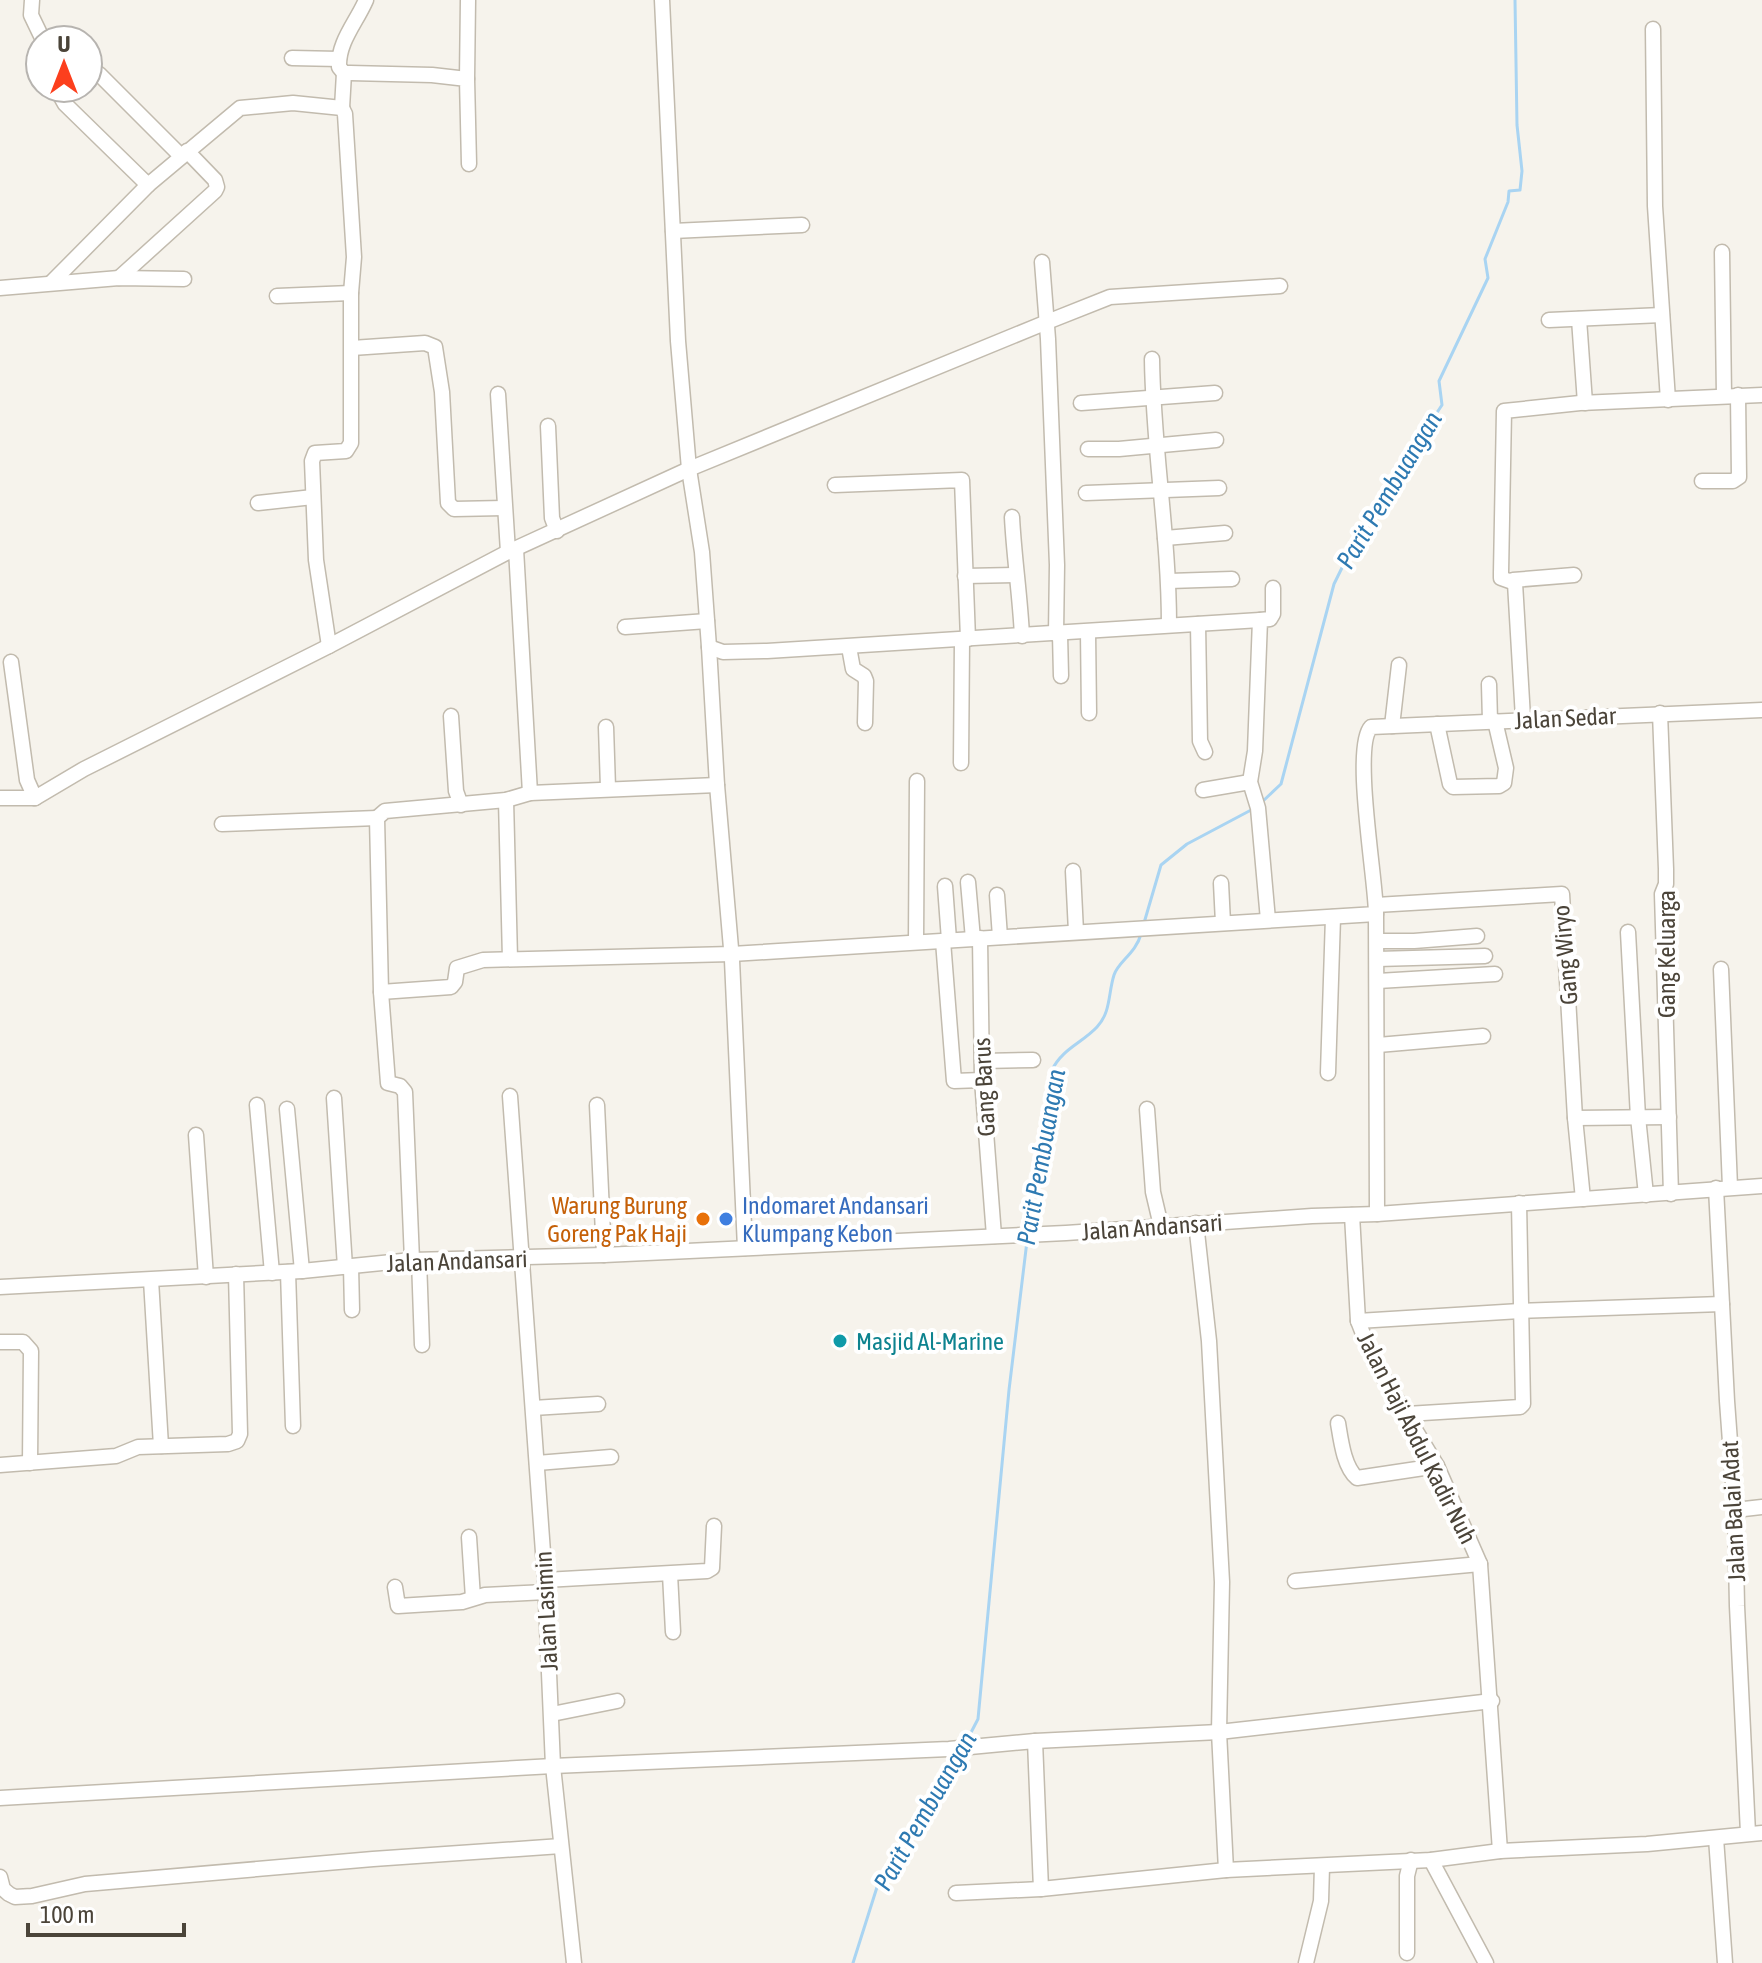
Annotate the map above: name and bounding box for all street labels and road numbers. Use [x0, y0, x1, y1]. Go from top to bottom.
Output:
street label: Jalan Sedar [1513, 702, 1617, 734]
street label: Gang Keluarga [1653, 890, 1680, 1018]
street label: Gang Wiryo [1547, 904, 1583, 1006]
street label: Gang Barus [968, 1037, 1000, 1137]
street label: Jalan Andansari [1081, 1209, 1223, 1245]
street label: Jalan Andansari [386, 1245, 528, 1277]
street label: Jalan Haji Abdul Kadir Nuh [1352, 1328, 1482, 1548]
street label: Jalan Balai Adat [1716, 1440, 1750, 1582]
street label: Jalan Lasimin [529, 1550, 563, 1672]

